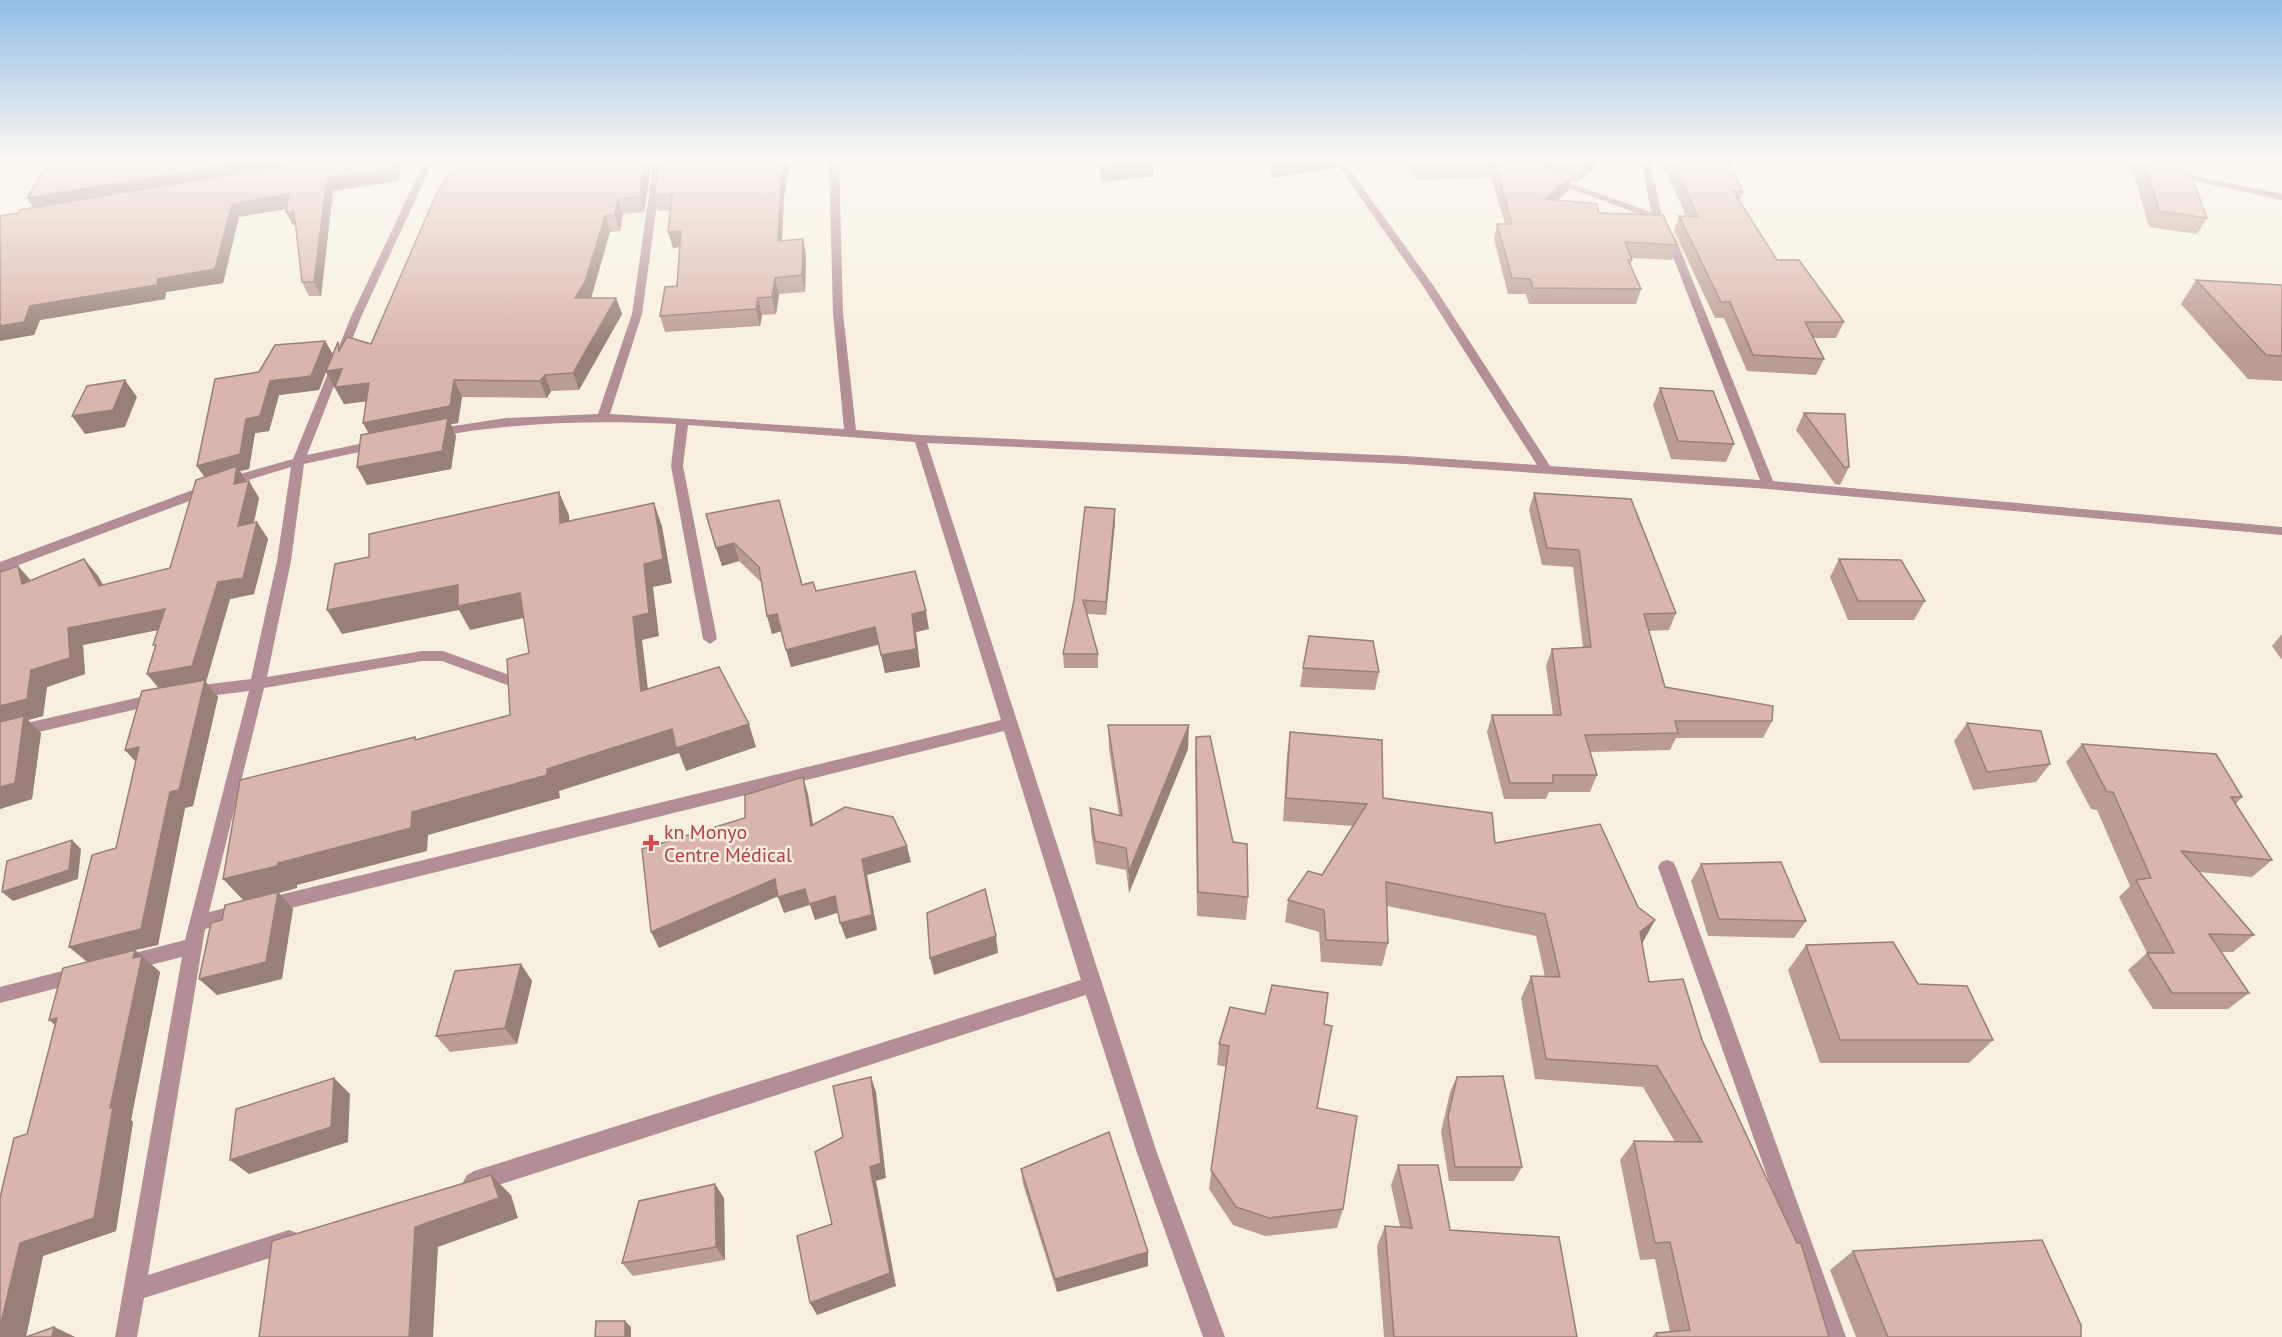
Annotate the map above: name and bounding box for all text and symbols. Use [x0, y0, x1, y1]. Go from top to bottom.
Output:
place label: kn Monyo Centre Médical [664, 819, 792, 868]
marker: kn Monyo Centre Médical [642, 834, 660, 852]

